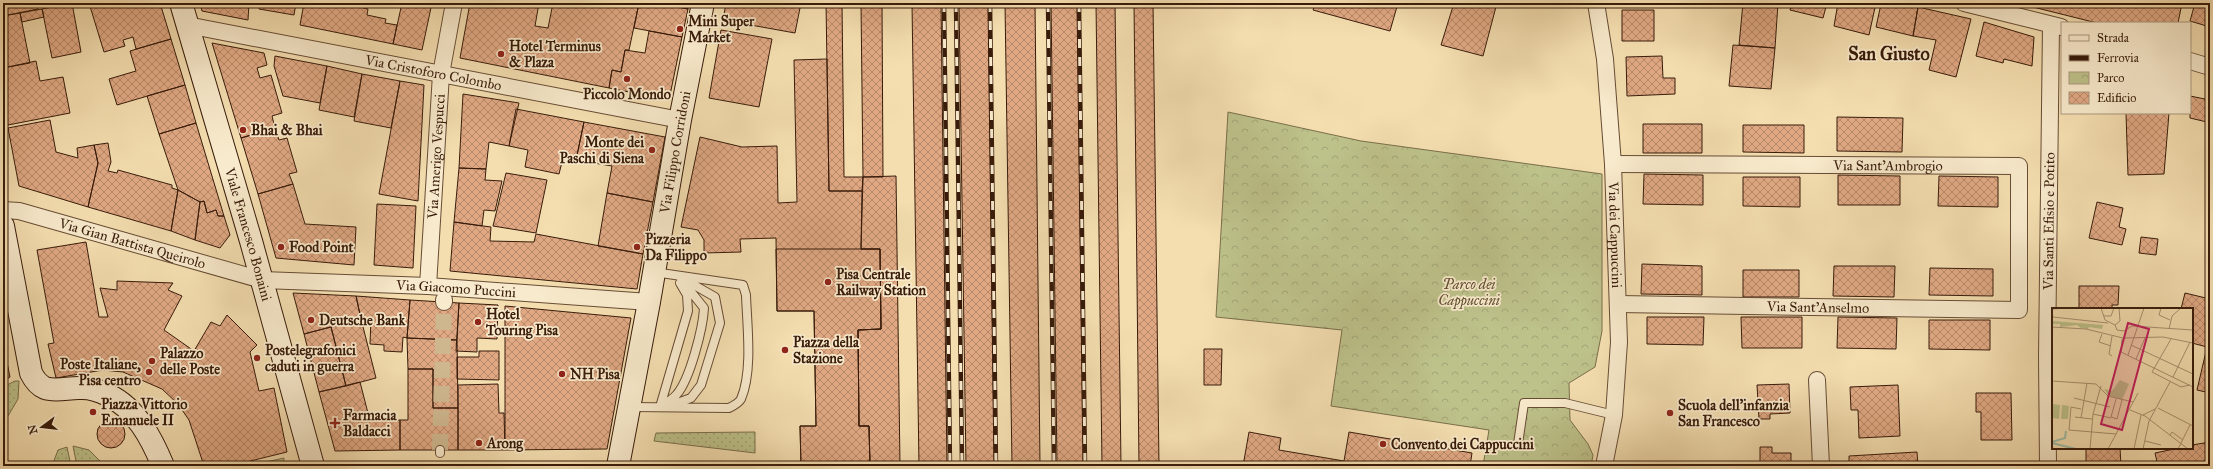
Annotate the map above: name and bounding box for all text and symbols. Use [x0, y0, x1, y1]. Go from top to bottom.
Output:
place label: Mini Super Market [688, 13, 755, 46]
legend [2061, 22, 2191, 114]
marker: Mini Super Market [675, 24, 685, 34]
text: Strada [2097, 31, 2130, 45]
place label: Hotel Terminus & Plaza [509, 38, 601, 71]
district label: San Giusto [1848, 43, 1930, 65]
marker: Hotel Terminus & Plaza [496, 49, 506, 59]
street label: Via Cristoforo Colombo [363, 51, 503, 94]
text: Ferrovia [2097, 51, 2140, 65]
text: Parco [2097, 71, 2124, 85]
marker: Piccolo Mondo [622, 74, 632, 84]
place label: Piccolo Mondo [583, 86, 671, 103]
street label: Via Filippo Corridoni [656, 89, 695, 216]
text: Edificio [2097, 91, 2136, 105]
street label: Via Amerigo Vespucci [424, 93, 449, 220]
place label: Bhai & Bhai [251, 122, 323, 139]
marker: Bhai & Bhai [238, 125, 248, 135]
place label: Monte dei Paschi di Siena [560, 134, 645, 167]
marker: Monte dei Paschi di Siena [647, 145, 657, 155]
street label: Via Santi Efisio e Potito [2040, 152, 2058, 291]
street label: Via Sant'Ambrogio [1832, 157, 1943, 175]
street label: Viale Francesco Bonaini [221, 165, 275, 303]
street label: Via dei Cappuccini [1605, 181, 1625, 289]
street label: Via Gian Battista Queirolo [56, 215, 207, 273]
place label: Pizzeria Da Filippo [645, 231, 707, 265]
place label: Food Point [289, 239, 353, 256]
marker: Food Point [276, 242, 286, 252]
marker: Pizzeria Da Filippo [632, 242, 642, 252]
place label: Pisa Centrale Railway Station [836, 266, 927, 300]
park label: Parco dei Cappuccini [1438, 276, 1500, 310]
street label: Via Giacomo Puccini [395, 277, 517, 301]
marker: Pisa Centrale Railway Station [823, 277, 833, 287]
street label: Via Sant'Anselmo [1766, 298, 1869, 317]
place label: Hotel Touring Pisa [485, 306, 559, 340]
inset map [2052, 308, 2193, 449]
place label: Deutsche Bank [319, 312, 406, 329]
marker: Deutsche Bank [306, 315, 316, 325]
marker: Hotel Touring Pisa [473, 317, 483, 327]
place label: Piazza della Stazione [793, 334, 860, 367]
place label: Postelegrafonici caduti in guerra [265, 342, 356, 376]
place label: Palazzo delle Poste [160, 345, 220, 378]
marker: Piazza della Stazione [780, 345, 790, 355]
marker: Postelegrafonici caduti in guerra [252, 353, 262, 363]
place label: Poste Italiane, Pisa centro [60, 356, 141, 389]
marker: Palazzo delle Poste [147, 356, 157, 366]
place label: NH Pisa [570, 366, 621, 383]
marker: Poste Italiane, Pisa centro [144, 367, 154, 377]
marker: NH Pisa [557, 369, 567, 379]
place label: Piazza Vittorio Emanuele II [101, 396, 187, 429]
place label: Scuola dell'infanzia San Francesco [1678, 397, 1790, 430]
north arrow [22, 407, 62, 447]
marker: Piazza Vittorio Emanuele II [88, 407, 98, 417]
place label: Farmacia Baldacci [343, 407, 397, 440]
marker: Scuola dell'infanzia San Francesco [1665, 408, 1675, 418]
marker: Farmacia Baldacci [330, 418, 340, 428]
text: N [25, 423, 40, 436]
place label: Arong [486, 435, 523, 453]
place label: Convento dei Cappuccini [1391, 436, 1534, 454]
marker: Arong [474, 438, 484, 448]
marker: Convento dei Cappuccini [1378, 439, 1388, 449]

